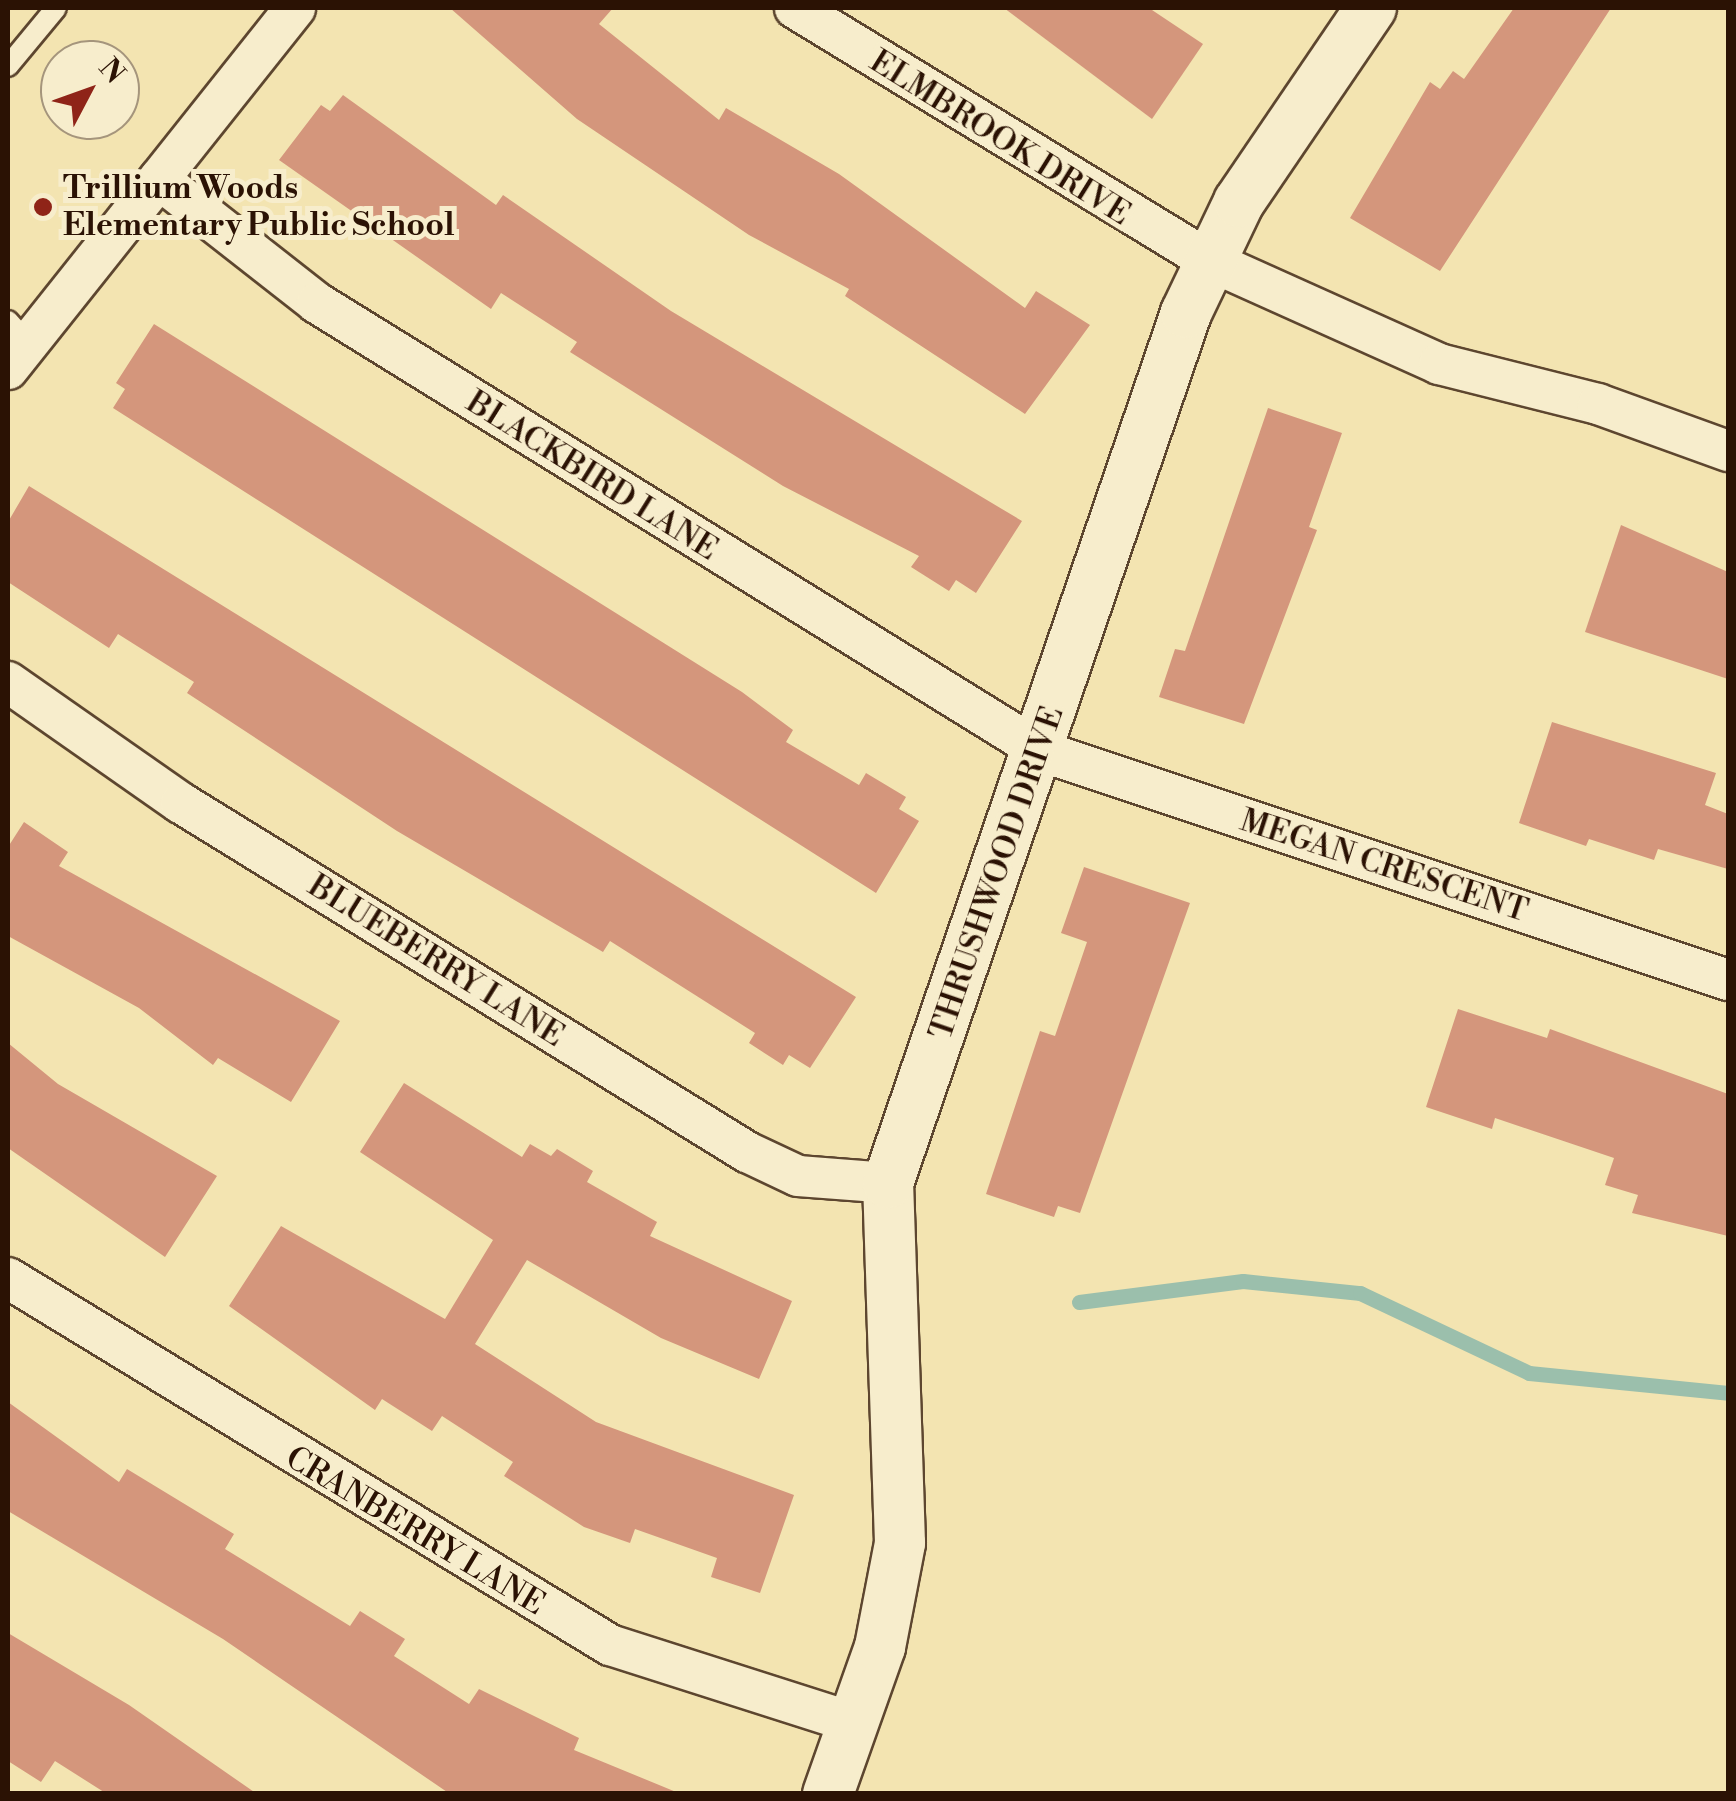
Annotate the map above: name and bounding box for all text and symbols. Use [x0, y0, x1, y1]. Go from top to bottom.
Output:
north arrow [40, 40, 140, 140]
street label: ELMBROOK DRIVE [863, 42, 1137, 234]
text: N [91, 51, 132, 91]
place label: Trillium Woods Elementary Public School [63, 170, 455, 245]
marker: Trillium Woods Elementary Public School [32, 196, 54, 218]
street label: BLACKBIRD LANE [459, 383, 725, 569]
street label: THRUSHWOOD DRIVE [922, 701, 1072, 1045]
street label: MEGAN CRESCENT [1235, 801, 1533, 931]
street label: BLUEBERRY LANE [301, 867, 571, 1055]
street label: CRANBERRY LANE [279, 1438, 551, 1624]

